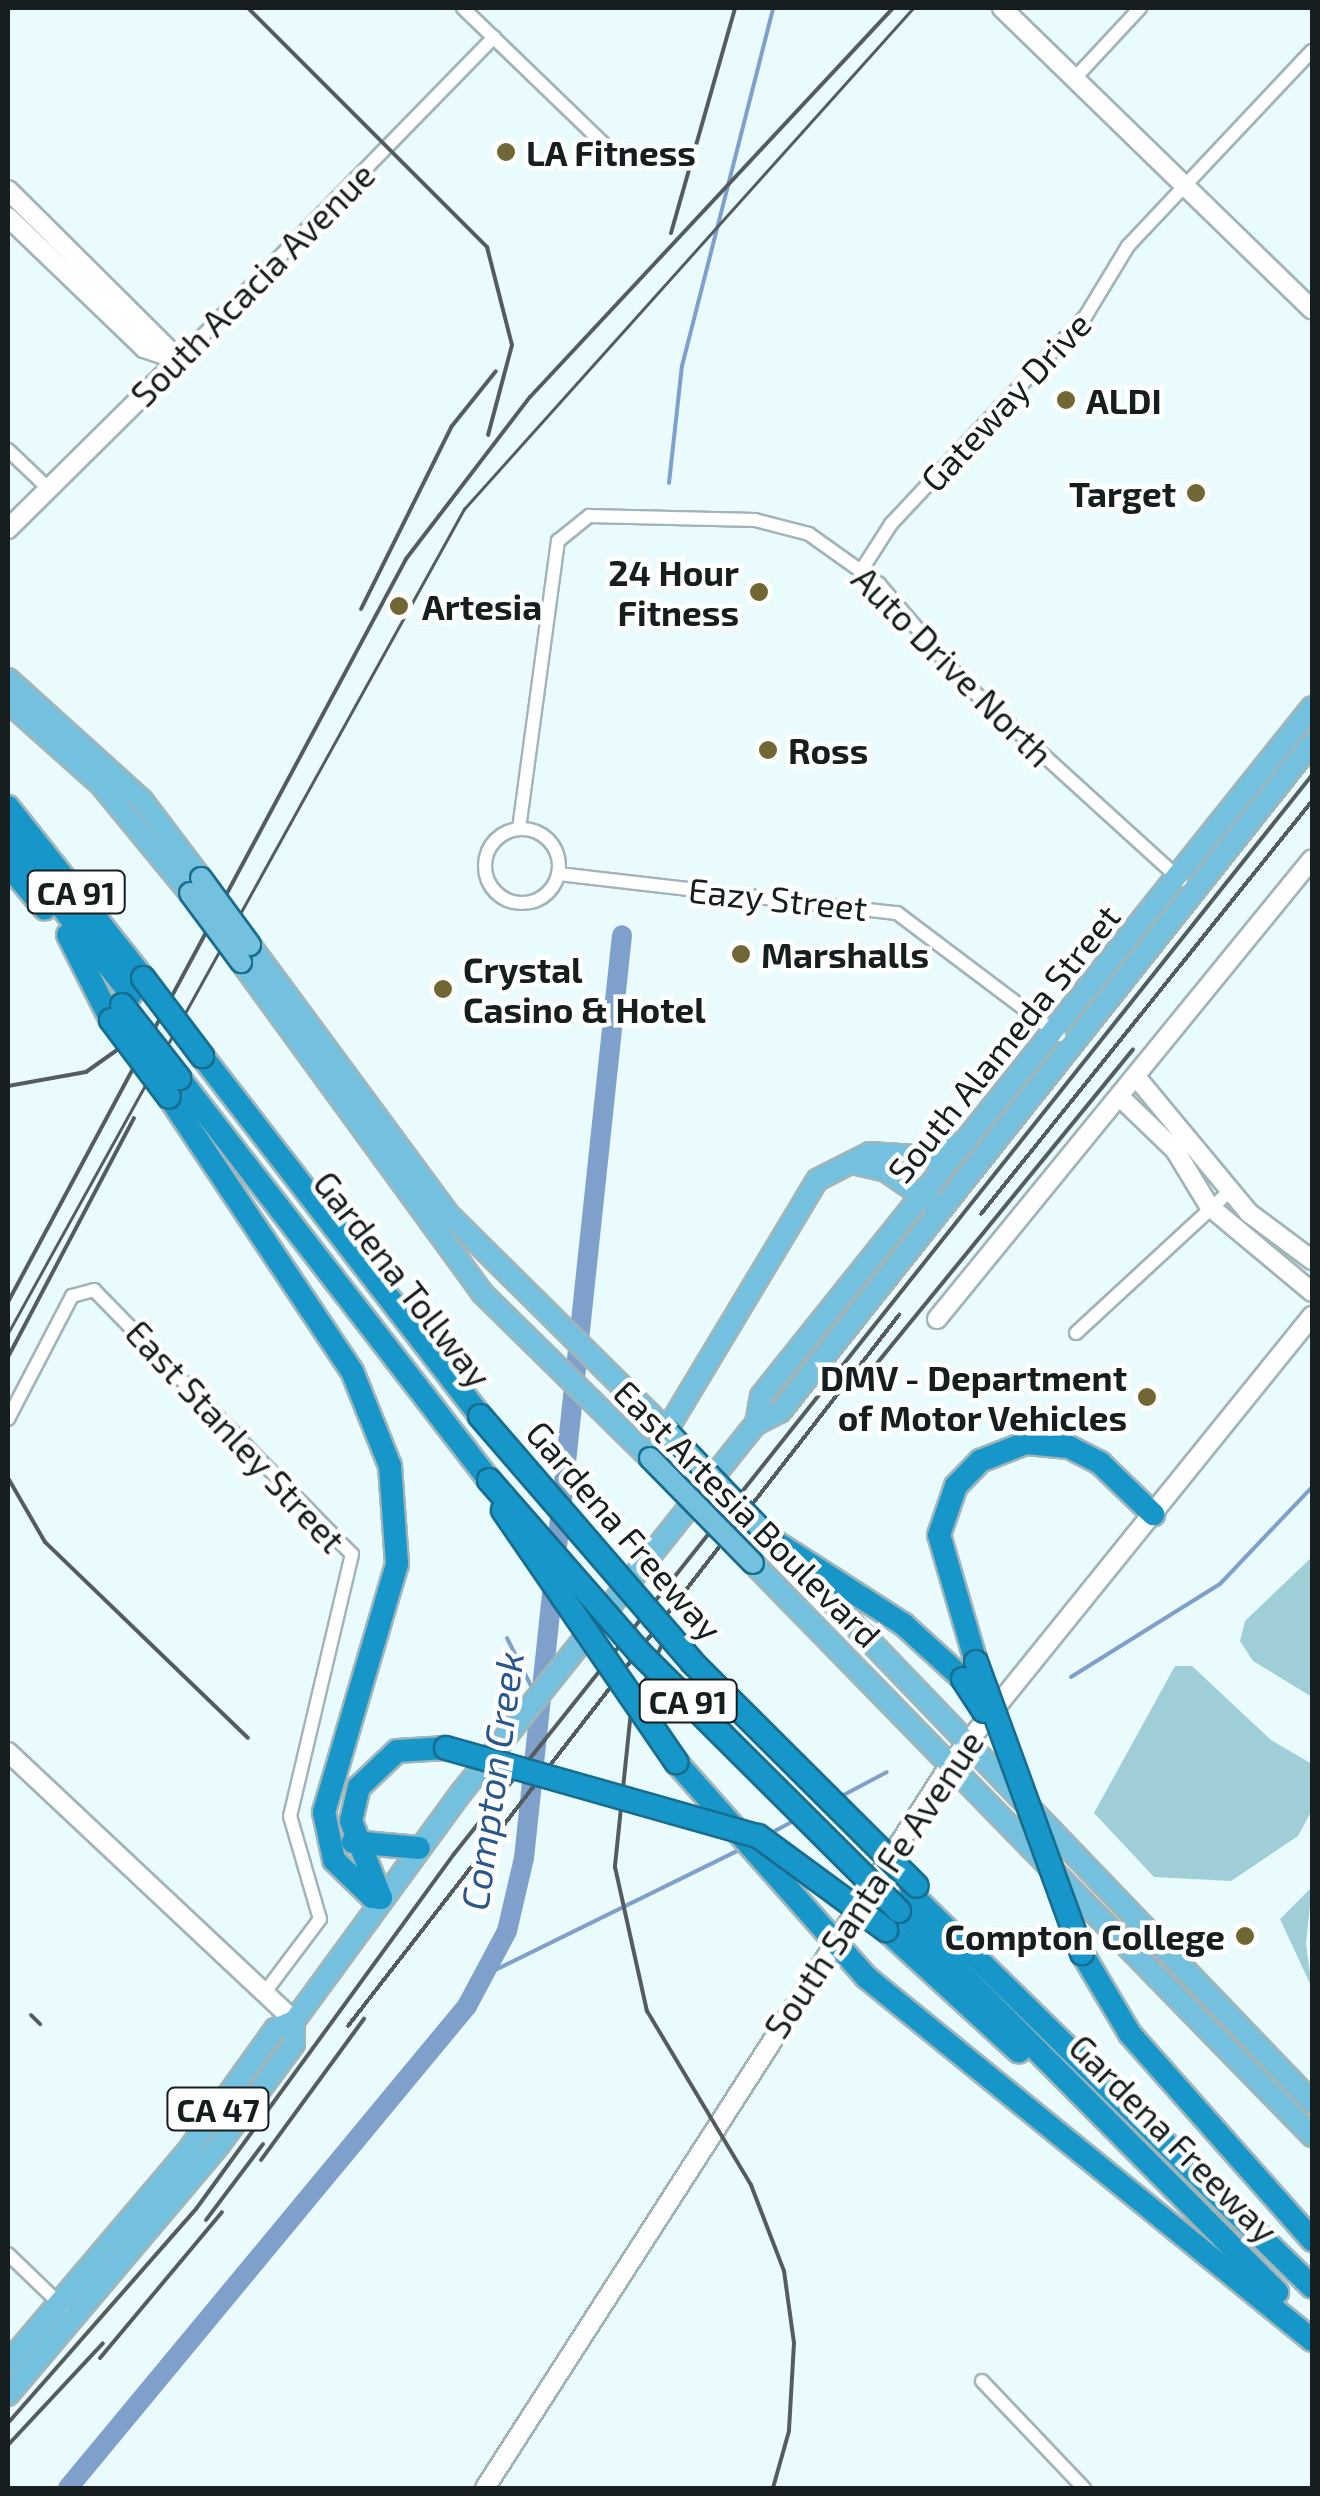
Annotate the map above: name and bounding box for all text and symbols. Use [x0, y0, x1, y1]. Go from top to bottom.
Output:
place label: LA Fitness [526, 131, 697, 173]
marker: LA Fitness [495, 141, 517, 163]
street label: South Acacia Avenue [121, 153, 383, 415]
street label: Gateway Drive [911, 302, 1099, 500]
place label: ALDI [1086, 379, 1162, 421]
marker: ALDI [1055, 389, 1077, 411]
place label: Target [1069, 472, 1176, 514]
marker: Target [1185, 482, 1207, 504]
place label: 24 Hour Fitness [608, 551, 739, 633]
street label: Auto Drive North [844, 557, 1062, 775]
marker: 24 Hour Fitness [748, 581, 770, 603]
place label: Artesia [422, 585, 542, 627]
marker: Artesia [386, 593, 412, 619]
place label: Ross [788, 729, 868, 771]
marker: Ross [757, 739, 779, 761]
road number: CA 91 [26, 865, 126, 919]
street label: Eazy Street [686, 868, 870, 928]
street label: South Alameda Street [878, 895, 1128, 1191]
place label: Marshalls [761, 933, 929, 975]
marker: Marshalls [730, 943, 752, 965]
place label: Crystal Casino & Hotel [463, 948, 706, 1030]
marker: Crystal Casino & Hotel [432, 978, 454, 1000]
street label: Gardena Tollway [305, 1162, 501, 1396]
street label: East Stanley Street [117, 1311, 355, 1561]
place label: DMV - Department of Motor Vehicles [819, 1356, 1127, 1438]
street label: East Artesia Boulevard [605, 1370, 891, 1656]
marker: DMV - Department of Motor Vehicles [1136, 1386, 1158, 1408]
street label: Gardena Freeway [518, 1412, 732, 1648]
water label: Compton Creek [451, 1649, 533, 1913]
road number: CA 91 [638, 1674, 738, 1728]
street label: South Santa Fe Avenue [754, 1722, 992, 2046]
place label: Compton College [945, 1915, 1225, 1957]
marker: Compton College [1234, 1925, 1256, 1947]
street label: Gardena Freeway [1061, 2025, 1287, 2251]
road number: CA 47 [166, 2082, 270, 2136]

